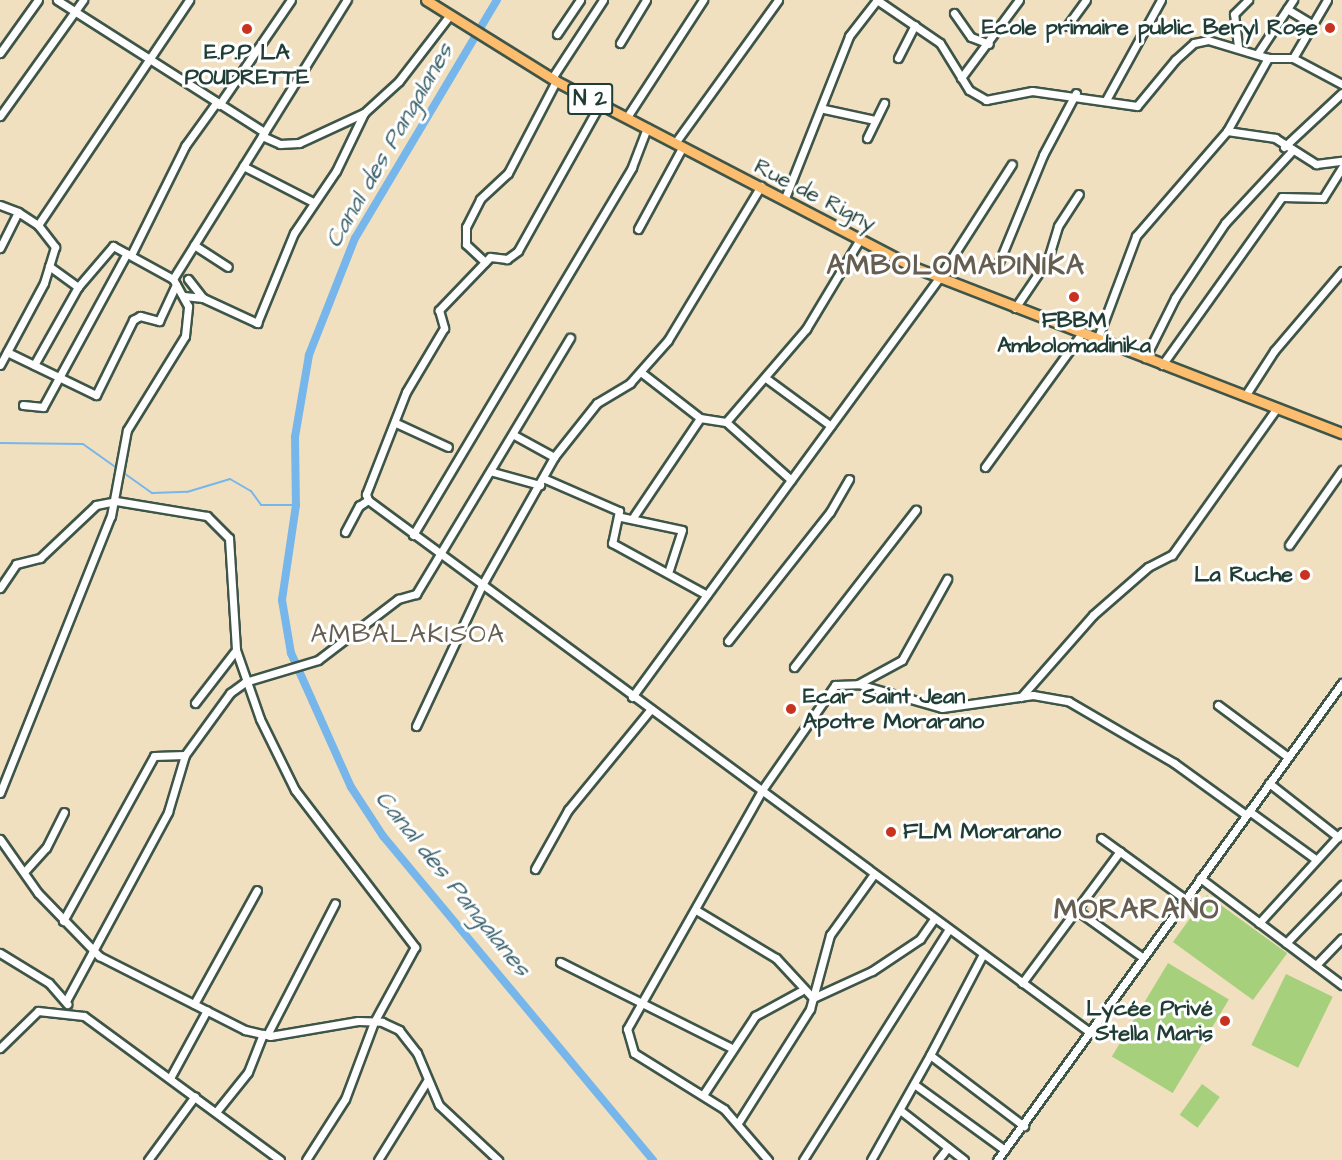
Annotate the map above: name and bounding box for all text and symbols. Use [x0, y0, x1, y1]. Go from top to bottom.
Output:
place label: Ecole primaire public Beryl Rose [982, 15, 1318, 41]
marker: Ecole primaire public Beryl Rose [1323, 21, 1337, 35]
marker: E.P.P LA POUDRETTE [240, 22, 254, 36]
place label: E.P.P LA POUDRETTE [185, 39, 309, 90]
water label: Canal des Pangalanes [320, 39, 460, 253]
road number: N 2 [566, 81, 614, 117]
street label: Rue de Rigny [750, 153, 880, 237]
district label: AMBOLOMADINIKA [826, 249, 1086, 283]
marker: FBBM Ambolomadinika [1067, 290, 1081, 304]
place label: FBBM Ambolomadinika [997, 307, 1151, 358]
place label: La Ruche [1194, 562, 1293, 588]
marker: La Ruche [1298, 568, 1312, 582]
district label: AMBALAKISOA [311, 619, 505, 651]
place label: Ecar Saint Jean Apotre Morarano [803, 683, 984, 734]
marker: Ecar Saint Jean Apotre Morarano [784, 702, 798, 716]
water label: Canal des Pangalanes [368, 785, 536, 983]
place label: FLM Morarano [903, 819, 1061, 845]
marker: FLM Morarano [884, 825, 898, 839]
district label: MORARANO [1054, 893, 1220, 927]
place label: Lycée Privé Stella Maris [1086, 995, 1213, 1046]
marker: Lycée Privé Stella Maris [1218, 1014, 1232, 1028]

